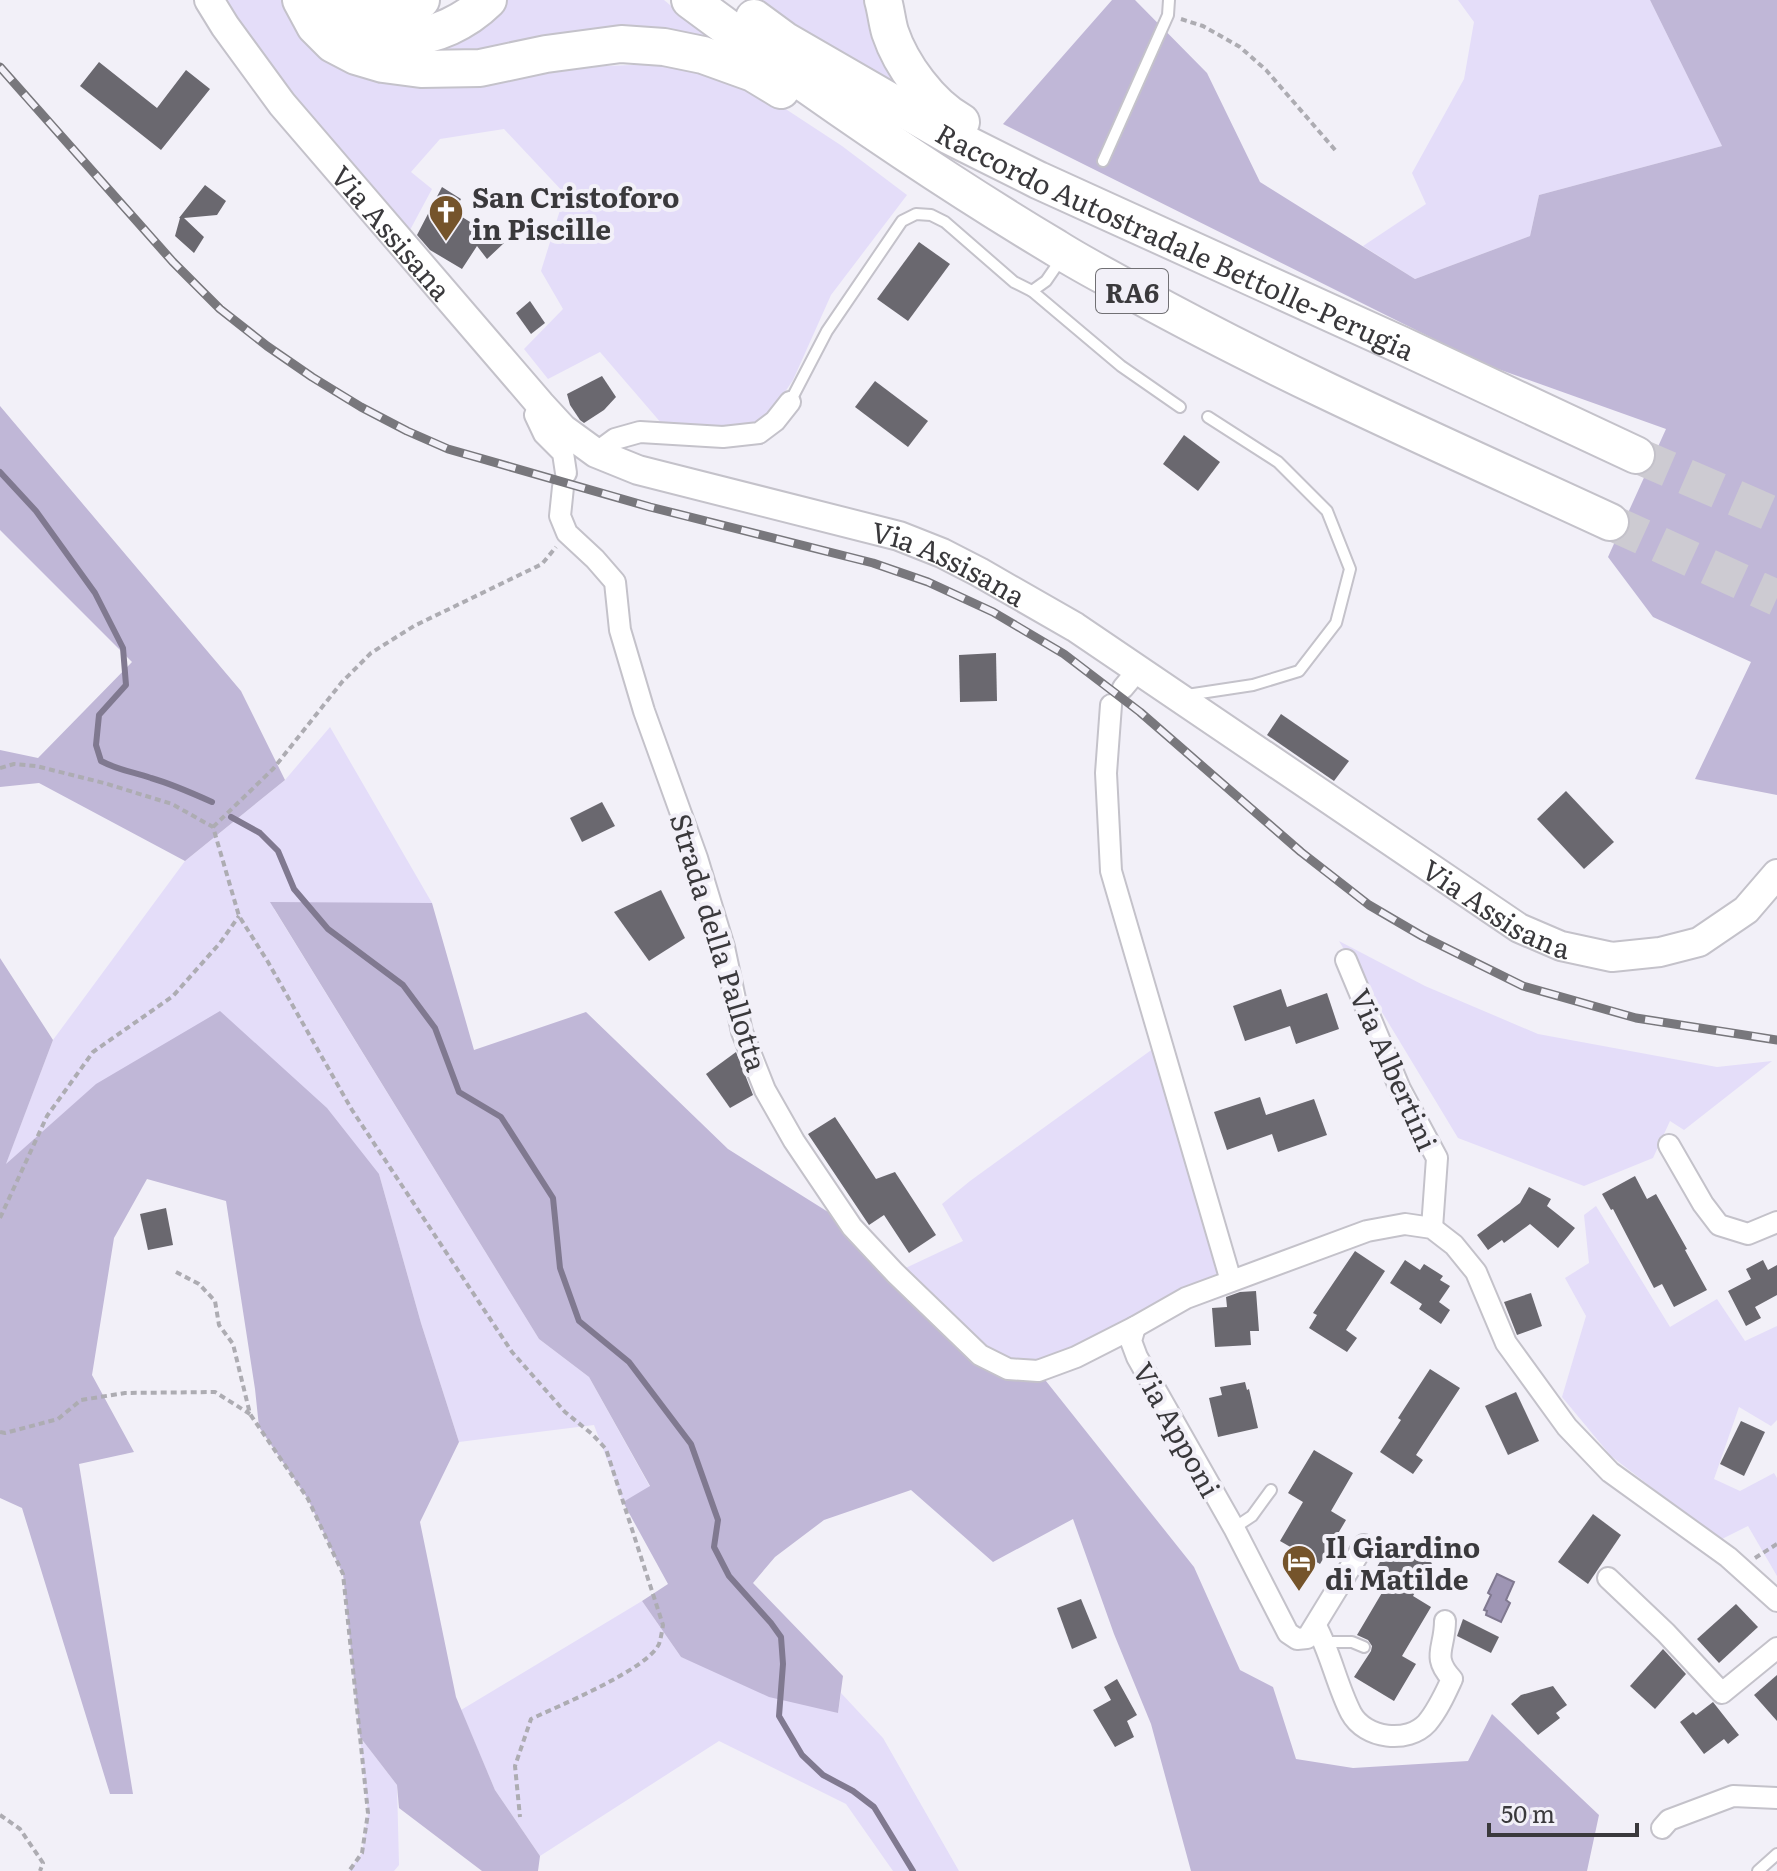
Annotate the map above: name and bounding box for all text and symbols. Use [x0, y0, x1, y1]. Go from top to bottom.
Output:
street label: Raccordo Autostradale Bettolle-Perugia [929, 112, 1422, 370]
street label: Via Assisana [322, 155, 462, 309]
place label: San Cristoforo in Piscille [472, 175, 679, 249]
church icon: San Cristoforo in Piscille [427, 193, 465, 243]
road number: RA6 [1096, 269, 1168, 313]
street label: Via Assisana [867, 509, 1034, 616]
street label: Strada della Pallotta [661, 808, 779, 1076]
street label: Via Assisana [1414, 848, 1574, 968]
street label: Via Albertini [1341, 981, 1449, 1157]
street label: Via Apponi [1124, 1354, 1232, 1504]
place label: Il Giardino di Matilde [1325, 1525, 1480, 1599]
hotel icon: Il Giardino di Matilde [1280, 1543, 1318, 1593]
scale bar [1489, 1787, 1637, 1837]
text: 50 m [1501, 1795, 1555, 1830]

